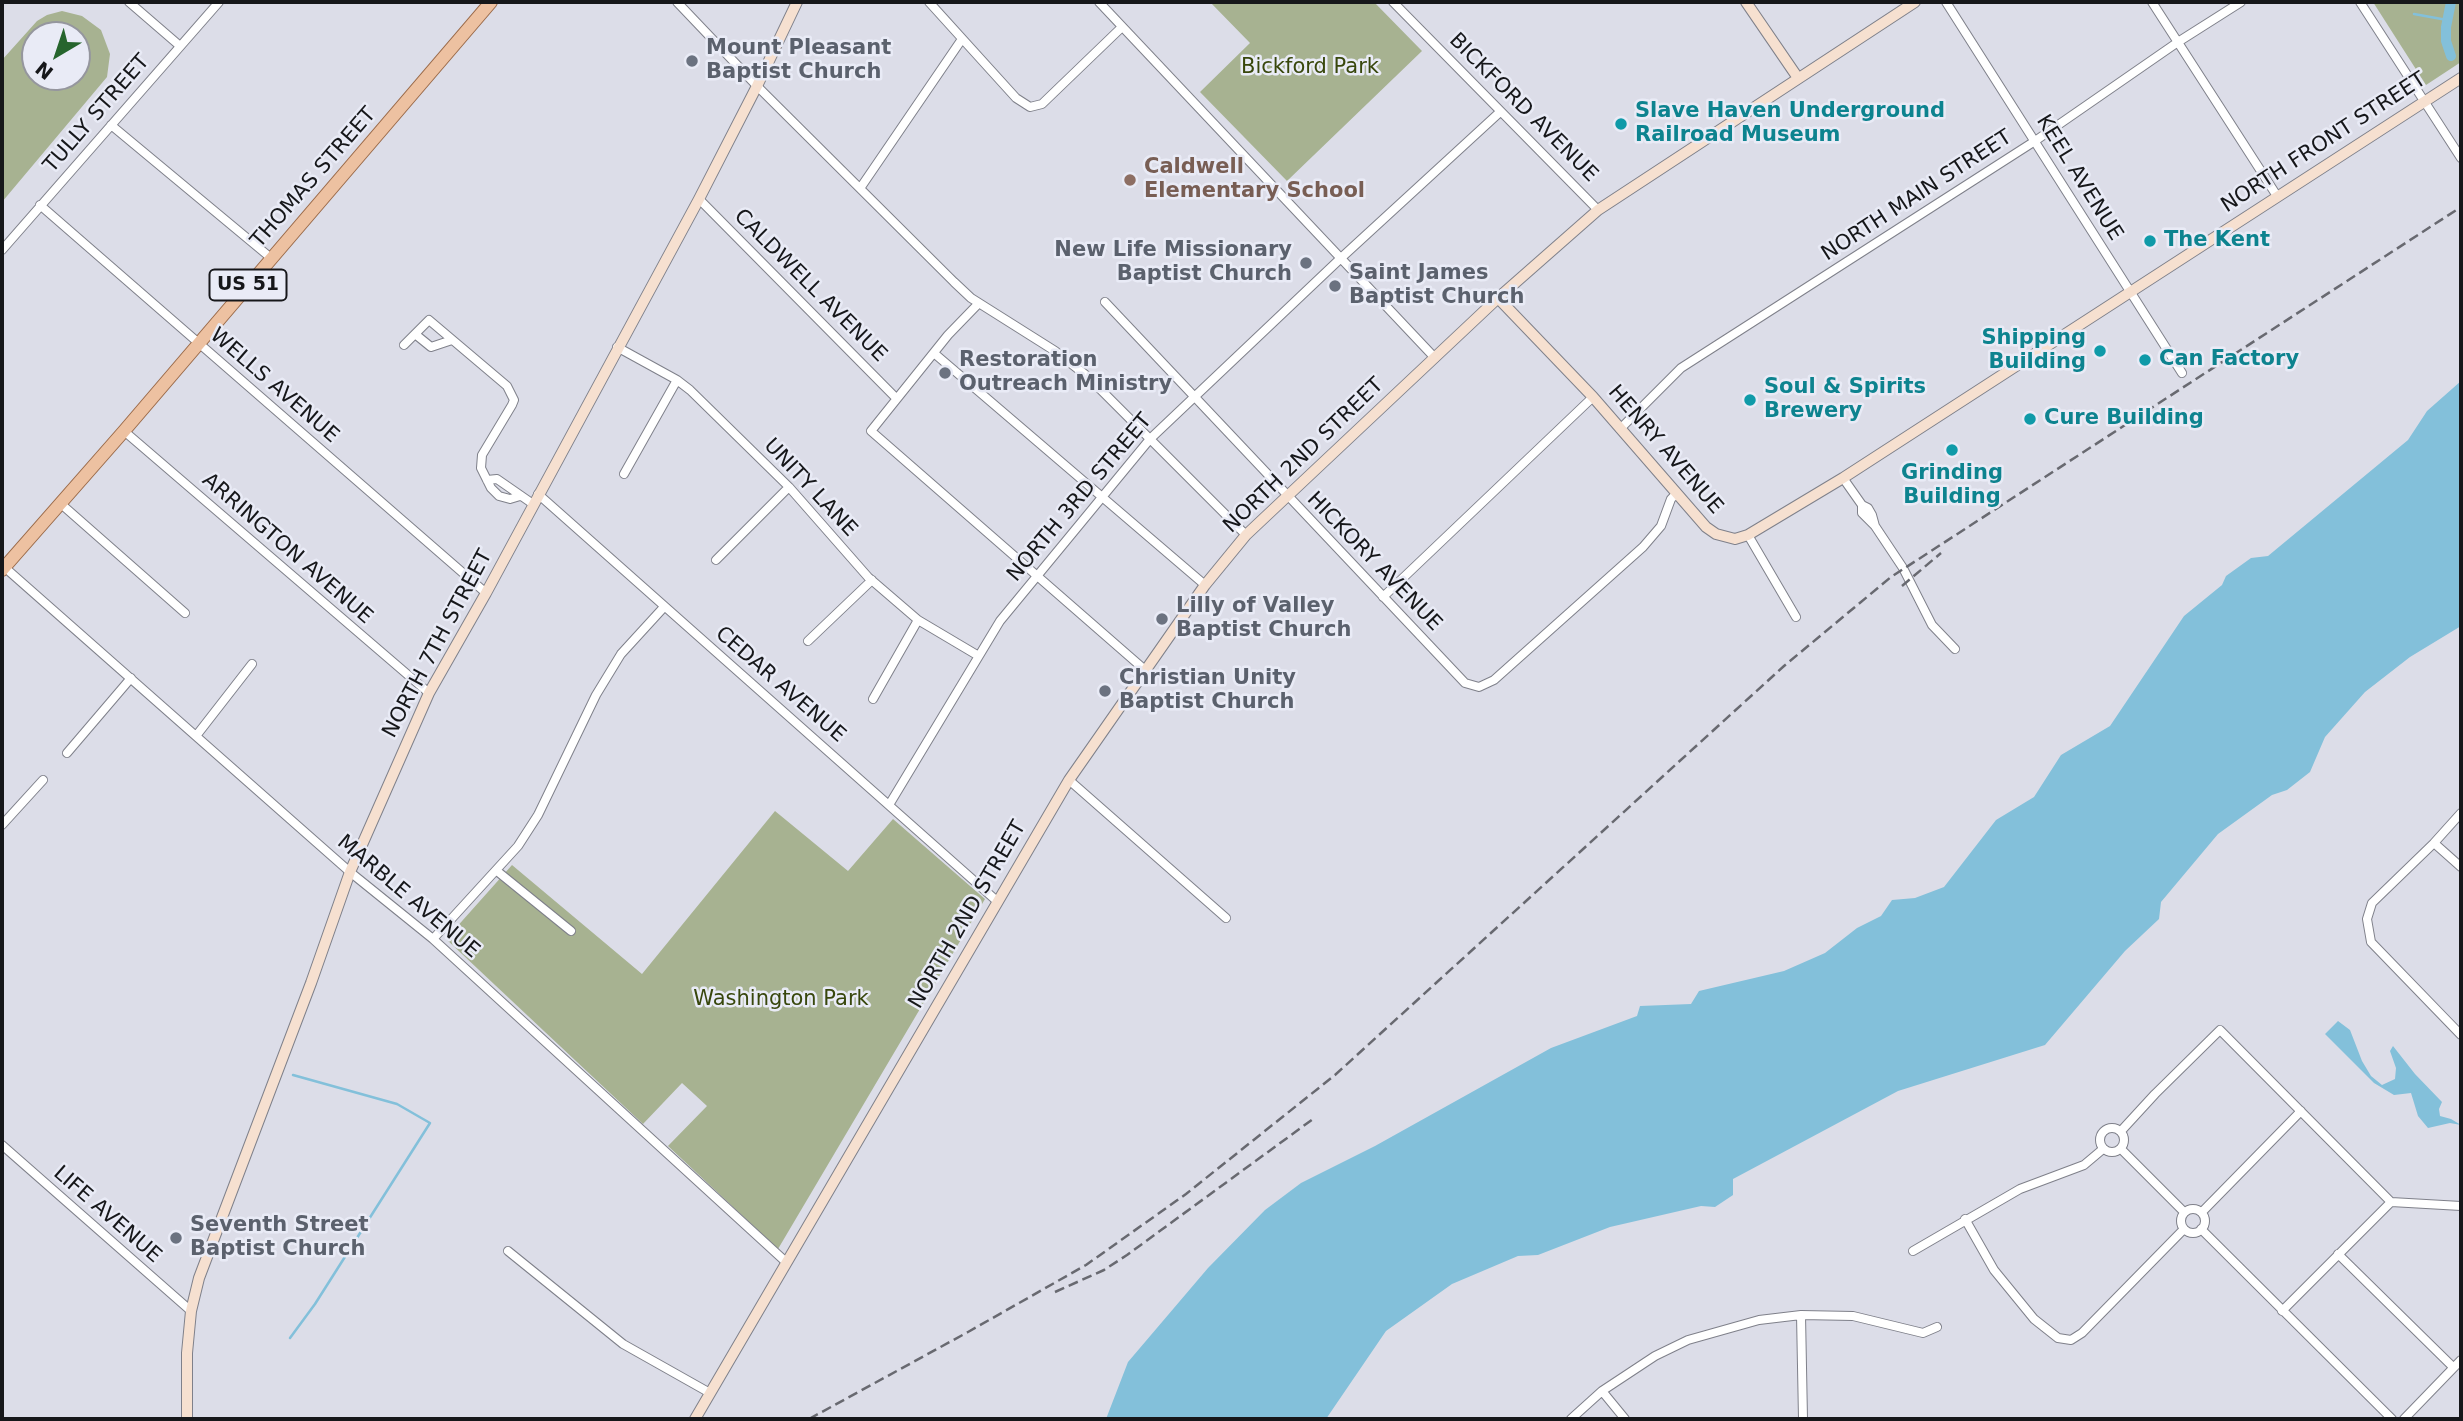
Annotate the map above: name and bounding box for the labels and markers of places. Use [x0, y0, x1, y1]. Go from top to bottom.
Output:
place label: Mount Pleasant Baptist Church [706, 36, 891, 86]
marker: Mount Pleasant Baptist Church [684, 53, 700, 69]
place label: Slave Haven Underground Railroad Museum [1635, 99, 1945, 149]
marker: Slave Haven Underground Railroad Museum [1613, 116, 1629, 132]
place label: Caldwell Elementary School [1144, 155, 1365, 205]
marker: Caldwell Elementary School [1122, 172, 1138, 188]
place label: The Kent [2164, 228, 2270, 254]
marker: The Kent [2142, 233, 2158, 249]
place label: New Life Missionary Baptist Church [1054, 238, 1292, 288]
marker: New Life Missionary Baptist Church [1298, 255, 1314, 271]
place label: Saint James Baptist Church [1349, 261, 1524, 311]
marker: Saint James Baptist Church [1327, 278, 1343, 294]
place label: Shipping Building [1981, 326, 2086, 376]
marker: Shipping Building [2092, 343, 2108, 359]
place label: Can Factory [2159, 347, 2299, 373]
place label: Restoration Outreach Ministry [959, 348, 1172, 398]
marker: Can Factory [2137, 352, 2153, 368]
marker: Restoration Outreach Ministry [937, 365, 953, 381]
place label: Soul & Spirits Brewery [1764, 375, 1926, 425]
marker: Soul & Spirits Brewery [1742, 392, 1758, 408]
place label: Cure Building [2044, 406, 2204, 432]
marker: Cure Building [2022, 411, 2038, 427]
marker: Grinding Building [1944, 442, 1960, 458]
place label: Grinding Building [1901, 461, 2003, 511]
place label: Lilly of Valley Baptist Church [1176, 594, 1351, 644]
marker: Lilly of Valley Baptist Church [1154, 611, 1170, 627]
place label: Christian Unity Baptist Church [1119, 666, 1296, 716]
marker: Christian Unity Baptist Church [1097, 683, 1113, 699]
place label: Seventh Street Baptist Church [190, 1213, 369, 1263]
marker: Seventh Street Baptist Church [168, 1230, 184, 1246]

